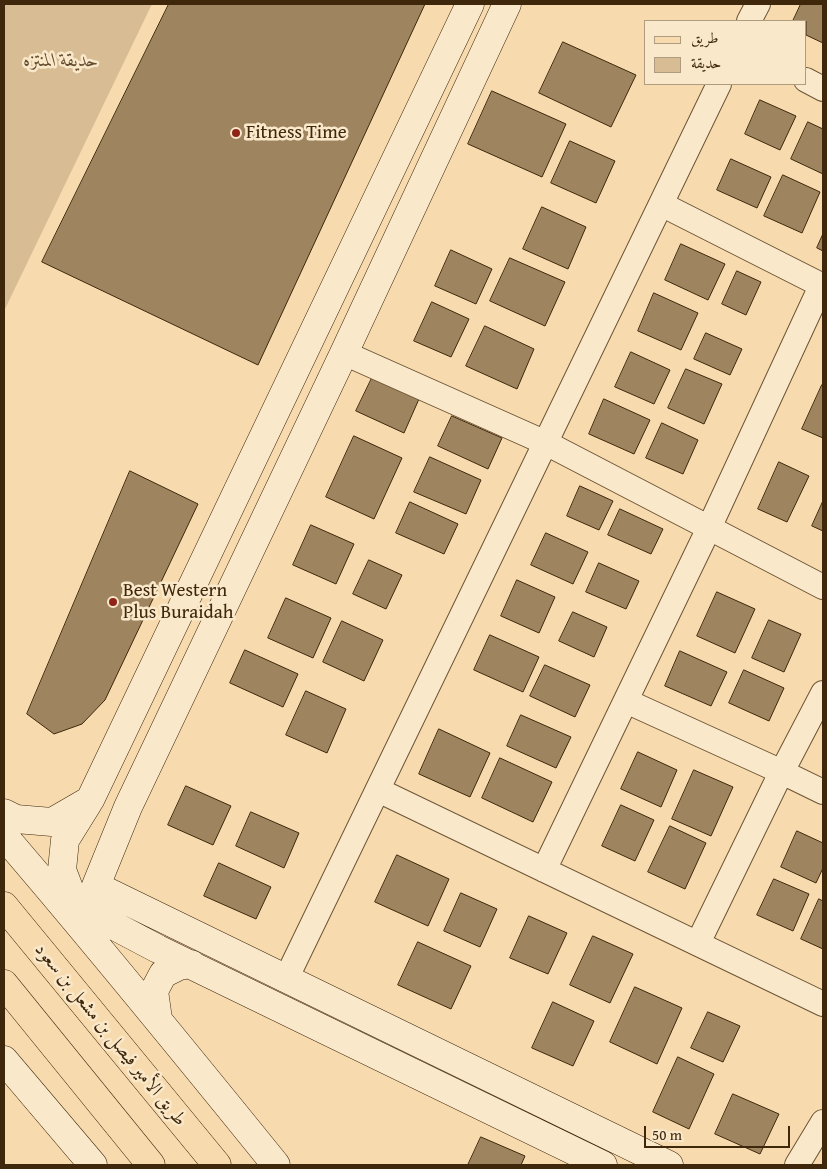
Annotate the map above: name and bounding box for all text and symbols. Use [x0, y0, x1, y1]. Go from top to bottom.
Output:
legend [644, 20, 807, 85]
text: طريق [691, 27, 718, 48]
park label: حديقة المنتزه [23, 50, 99, 72]
text: حديقة [691, 52, 721, 73]
place label: Fitness Time [246, 122, 347, 144]
marker: Fitness Time [230, 127, 242, 139]
place label: Best Western Plus Buraidah [123, 580, 233, 624]
marker: Best Western Plus Buraidah [107, 596, 119, 608]
street label: طريق الأمير فيصل بن مشعل بن سعود [29, 939, 191, 1131]
scale bar [647, 1116, 793, 1148]
text: 50 m [652, 1124, 682, 1145]

